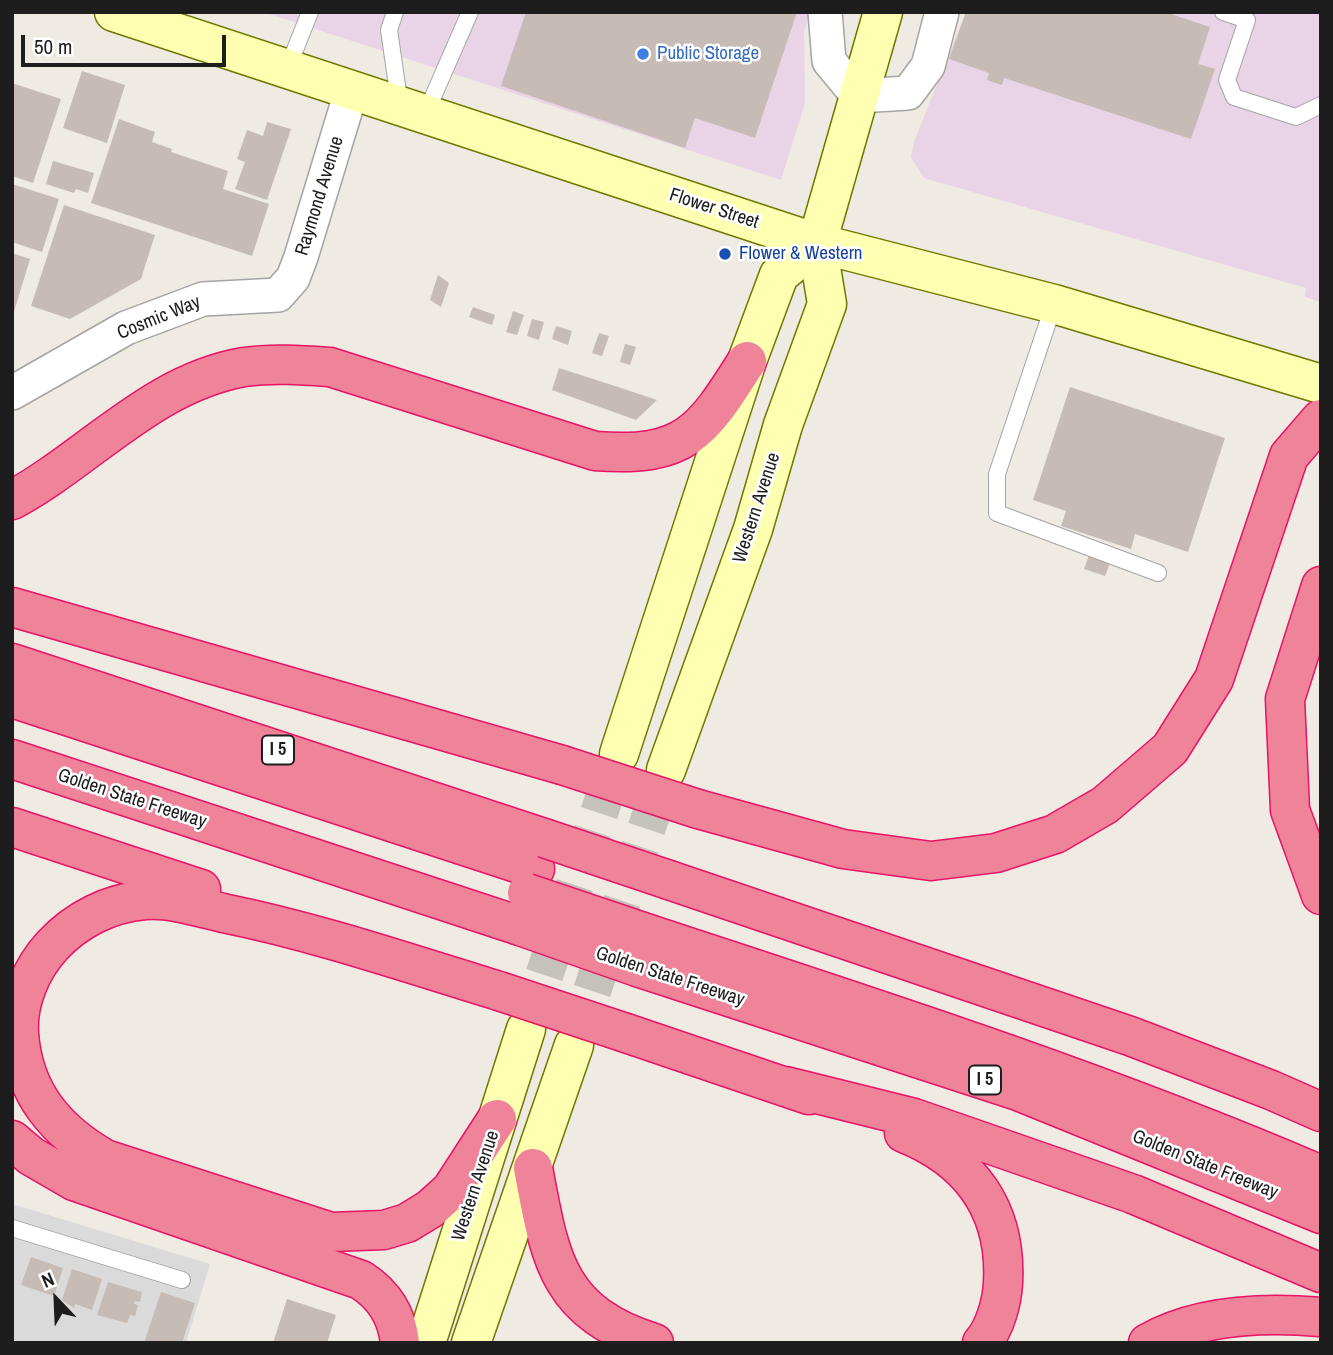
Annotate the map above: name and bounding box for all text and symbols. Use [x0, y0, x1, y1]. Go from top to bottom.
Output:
scale bar [24, 21, 229, 65]
text: 50 m [34, 32, 72, 61]
place label: Public Storage [657, 43, 759, 65]
marker: Public Storage [635, 46, 651, 62]
street label: Raymond Avenue [291, 134, 349, 258]
street label: Flower Street [666, 184, 762, 234]
place label: Flower & Western [739, 243, 863, 265]
marker: Flower & Western [717, 246, 733, 262]
street label: Cosmic Way [114, 291, 204, 345]
street label: Western Avenue [728, 450, 786, 566]
road number: I 5 [262, 736, 294, 764]
street label: Golden State Freeway [55, 764, 209, 834]
street label: Golden State Freeway [593, 942, 747, 1012]
road number: I 5 [969, 1065, 1001, 1094]
street label: Golden State Freeway [1129, 1125, 1281, 1205]
street label: Western Avenue [447, 1128, 505, 1244]
north arrow [21, 1264, 91, 1334]
text: N [38, 1266, 58, 1294]

